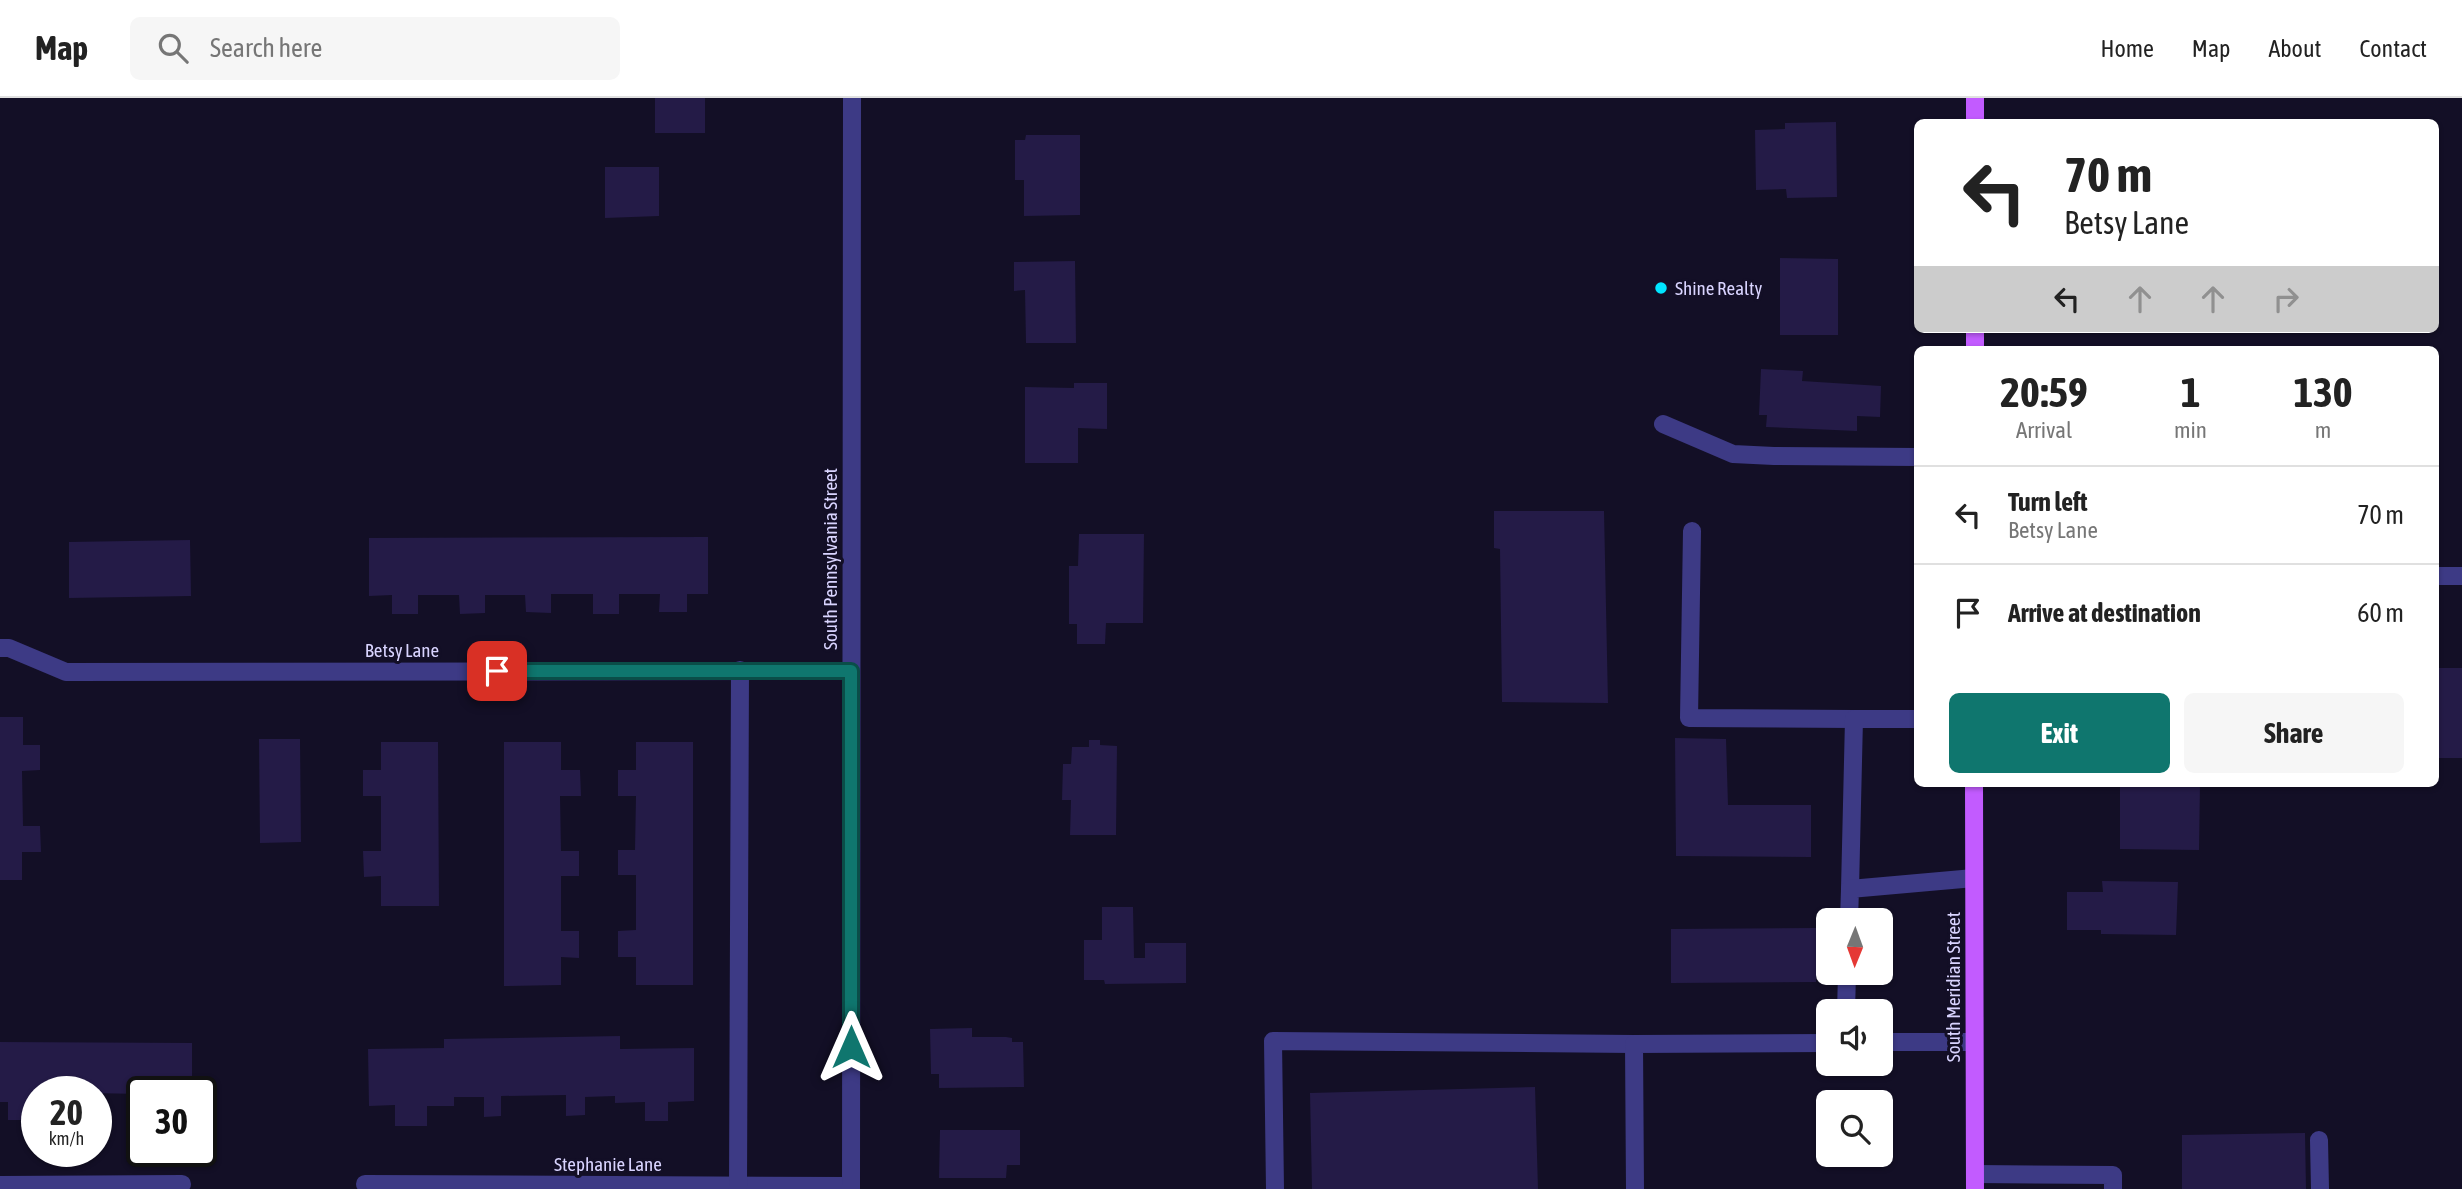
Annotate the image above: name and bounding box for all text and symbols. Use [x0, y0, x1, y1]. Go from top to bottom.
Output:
search box [130, 17, 620, 80]
text: Map [35, 29, 88, 67]
icon: search [154, 29, 192, 67]
text: Search here [210, 33, 322, 63]
text: Home [2100, 35, 2154, 62]
text: Map [2192, 35, 2230, 62]
text: About [2268, 35, 2321, 62]
text: Contact [2359, 35, 2427, 62]
text: 70 m [2064, 146, 2152, 202]
icon: left [1949, 147, 2040, 238]
text: Betsy Lane [2064, 204, 2189, 241]
place label: Shine Realty [1675, 277, 1762, 299]
marker: Shine Realty [1653, 280, 1669, 296]
icon: left [2048, 280, 2086, 318]
icon: ahead [2121, 280, 2159, 318]
icon: ahead [2194, 280, 2232, 318]
icon: right [2267, 280, 2305, 318]
text: 20:59 [2000, 368, 2088, 416]
text: 1 [2181, 368, 2200, 416]
text: 130 [2293, 368, 2353, 416]
text: Arrival [2016, 417, 2072, 443]
text: min [2174, 417, 2207, 443]
text: m [2315, 417, 2331, 443]
street label: South Pennsylvania Street [819, 468, 841, 650]
text: Turn left [2008, 487, 2088, 517]
icon: left [1949, 496, 1987, 534]
text: 70 m [2357, 500, 2404, 530]
text: Betsy Lane [2008, 517, 2098, 543]
icon: arrive [1949, 594, 1987, 632]
text: Arrive at destination [2008, 598, 2201, 628]
text: 60 m [2357, 598, 2404, 628]
street label: Betsy Lane [365, 639, 439, 661]
pin [467, 641, 527, 701]
icon: arrive [478, 652, 516, 690]
button: Exit [1949, 693, 2170, 773]
button: Share [2184, 693, 2404, 773]
north arrow [1816, 908, 1894, 985]
map controls [1816, 908, 1893, 1167]
street label: South Meridian Street [1942, 912, 1964, 1062]
button: sound [1816, 999, 1893, 1076]
position arrow [814, 1010, 888, 1084]
speed limit sign: 30 [126, 1076, 217, 1167]
button: search [1816, 1090, 1893, 1167]
text: 20 [50, 1092, 83, 1132]
text: km/h [49, 1128, 84, 1149]
street label: Stephanie Lane [554, 1153, 662, 1175]

